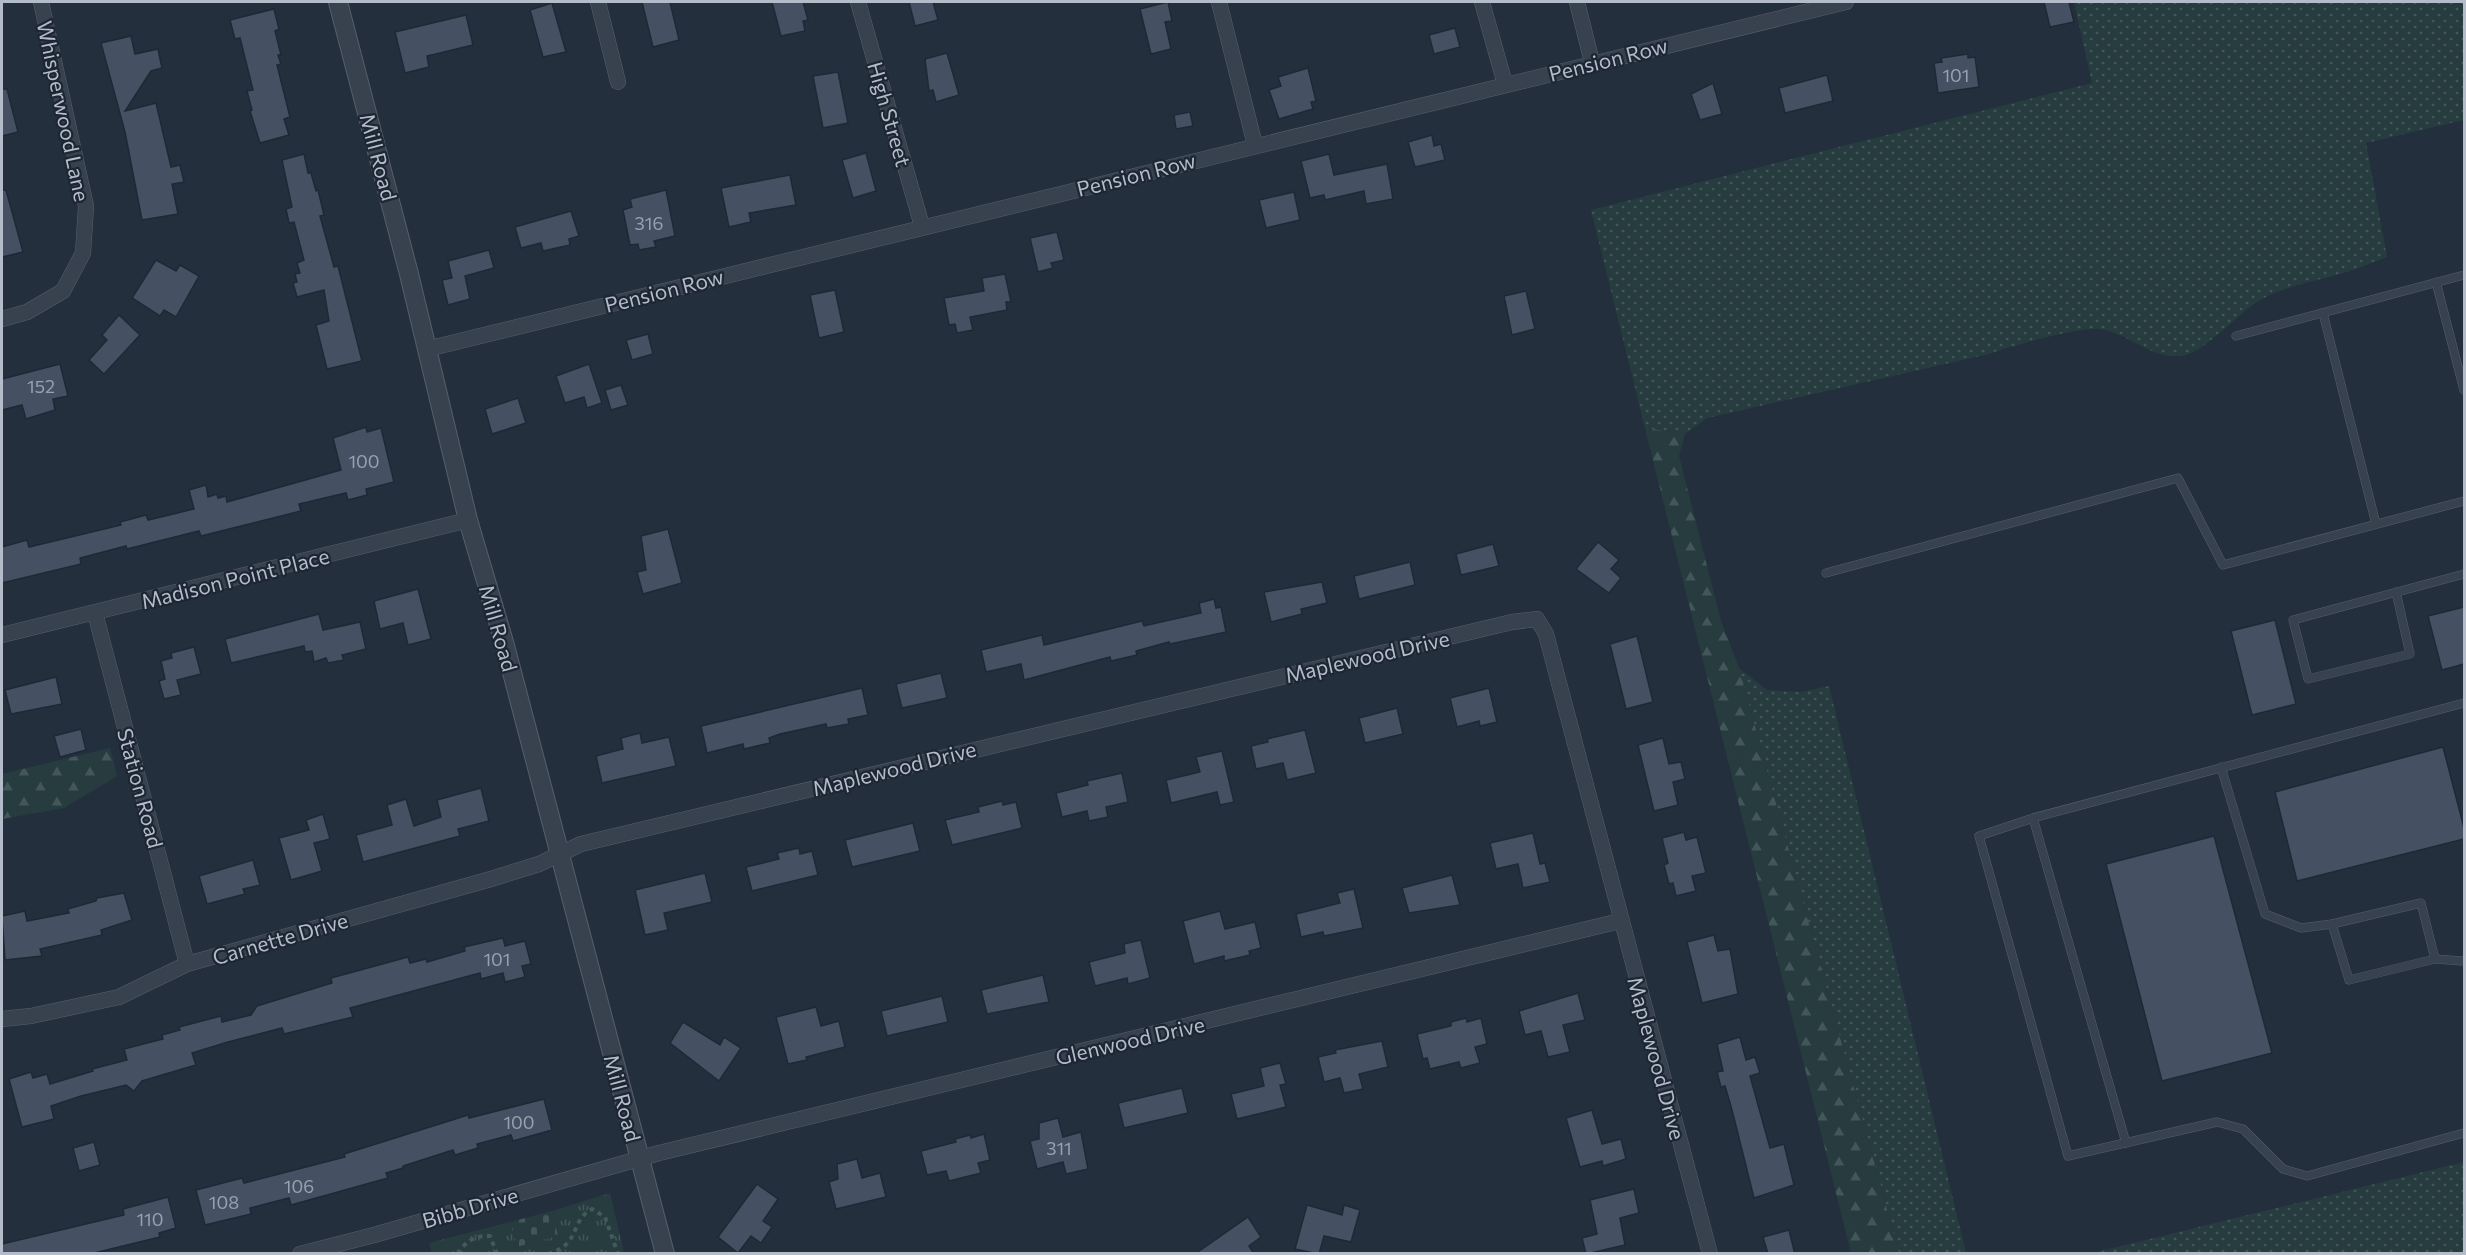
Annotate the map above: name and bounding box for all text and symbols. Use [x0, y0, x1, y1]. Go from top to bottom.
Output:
street label: Whisperwood Lane [33, 18, 95, 204]
street label: Pension Row [1546, 32, 1670, 86]
street label: High Street [863, 59, 917, 169]
house number: 101 [1942, 64, 1970, 86]
street label: Mill Road [355, 111, 403, 203]
street label: Pension Row [1074, 147, 1198, 201]
house number: 316 [635, 212, 663, 234]
street label: Pension Row [602, 263, 726, 317]
house number: 152 [27, 375, 55, 397]
house number: 100 [348, 450, 380, 472]
street label: Madison Point Place [138, 543, 332, 613]
street label: Mill Road [475, 582, 523, 674]
street label: Maplewood Drive [1282, 625, 1452, 687]
street label: Station Road [113, 725, 169, 851]
street label: Maplewood Drive [810, 736, 978, 800]
street label: Carnette Drive [209, 907, 351, 969]
house number: 101 [483, 948, 511, 970]
street label: Maplewood Drive [1623, 974, 1691, 1142]
street label: Glenwood Drive [1053, 1011, 1207, 1069]
street label: Mill Road [599, 1052, 647, 1144]
house number: 100 [503, 1111, 535, 1133]
house number: 311 [1046, 1137, 1072, 1159]
house number: 106 [284, 1175, 314, 1197]
street label: Bibb Drive [419, 1181, 521, 1233]
house number: 108 [209, 1191, 239, 1213]
house number: 110 [136, 1208, 164, 1230]

